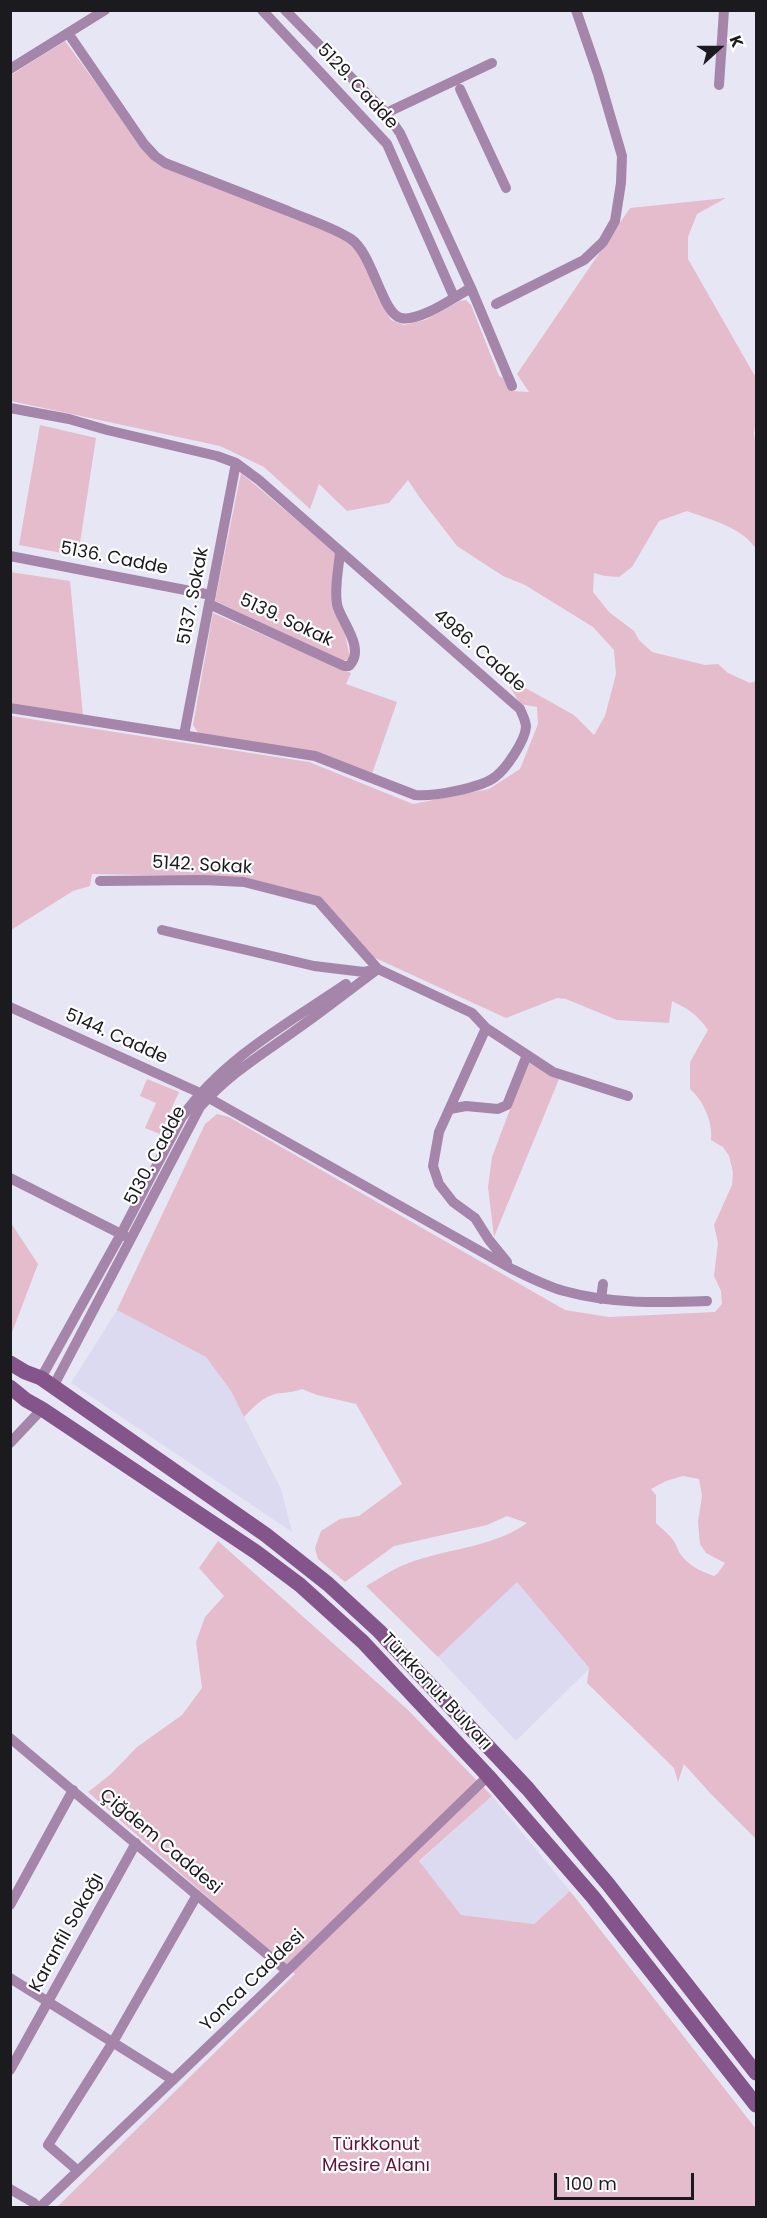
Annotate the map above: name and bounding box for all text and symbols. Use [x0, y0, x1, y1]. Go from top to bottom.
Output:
north arrow [689, 18, 749, 78]
text: K [724, 32, 749, 51]
street label: 5129. Cadde [312, 40, 402, 134]
street label: 5136. Cadde [58, 538, 170, 580]
street label: 5137. Sokak [174, 545, 214, 647]
street label: 5139. Sokak [236, 590, 336, 652]
street label: 4986. Cadde [428, 605, 530, 697]
street label: 5142. Sokak [151, 853, 253, 879]
street label: 5144. Cadde [61, 1005, 171, 1069]
street label: 5130. Cadde [121, 1103, 191, 1209]
street label: Türkkonut Bulvarı [376, 1629, 496, 1755]
street label: Çiğdem Caddesi [95, 1785, 225, 1899]
street label: Karanfil Sokağı [25, 1870, 109, 1996]
street label: Yonca Caddesi [196, 1926, 310, 2036]
park label: Türkkonut Mesire Alanı [322, 2134, 430, 2176]
scale bar [557, 2161, 696, 2199]
text: 100 m [565, 2171, 617, 2196]

